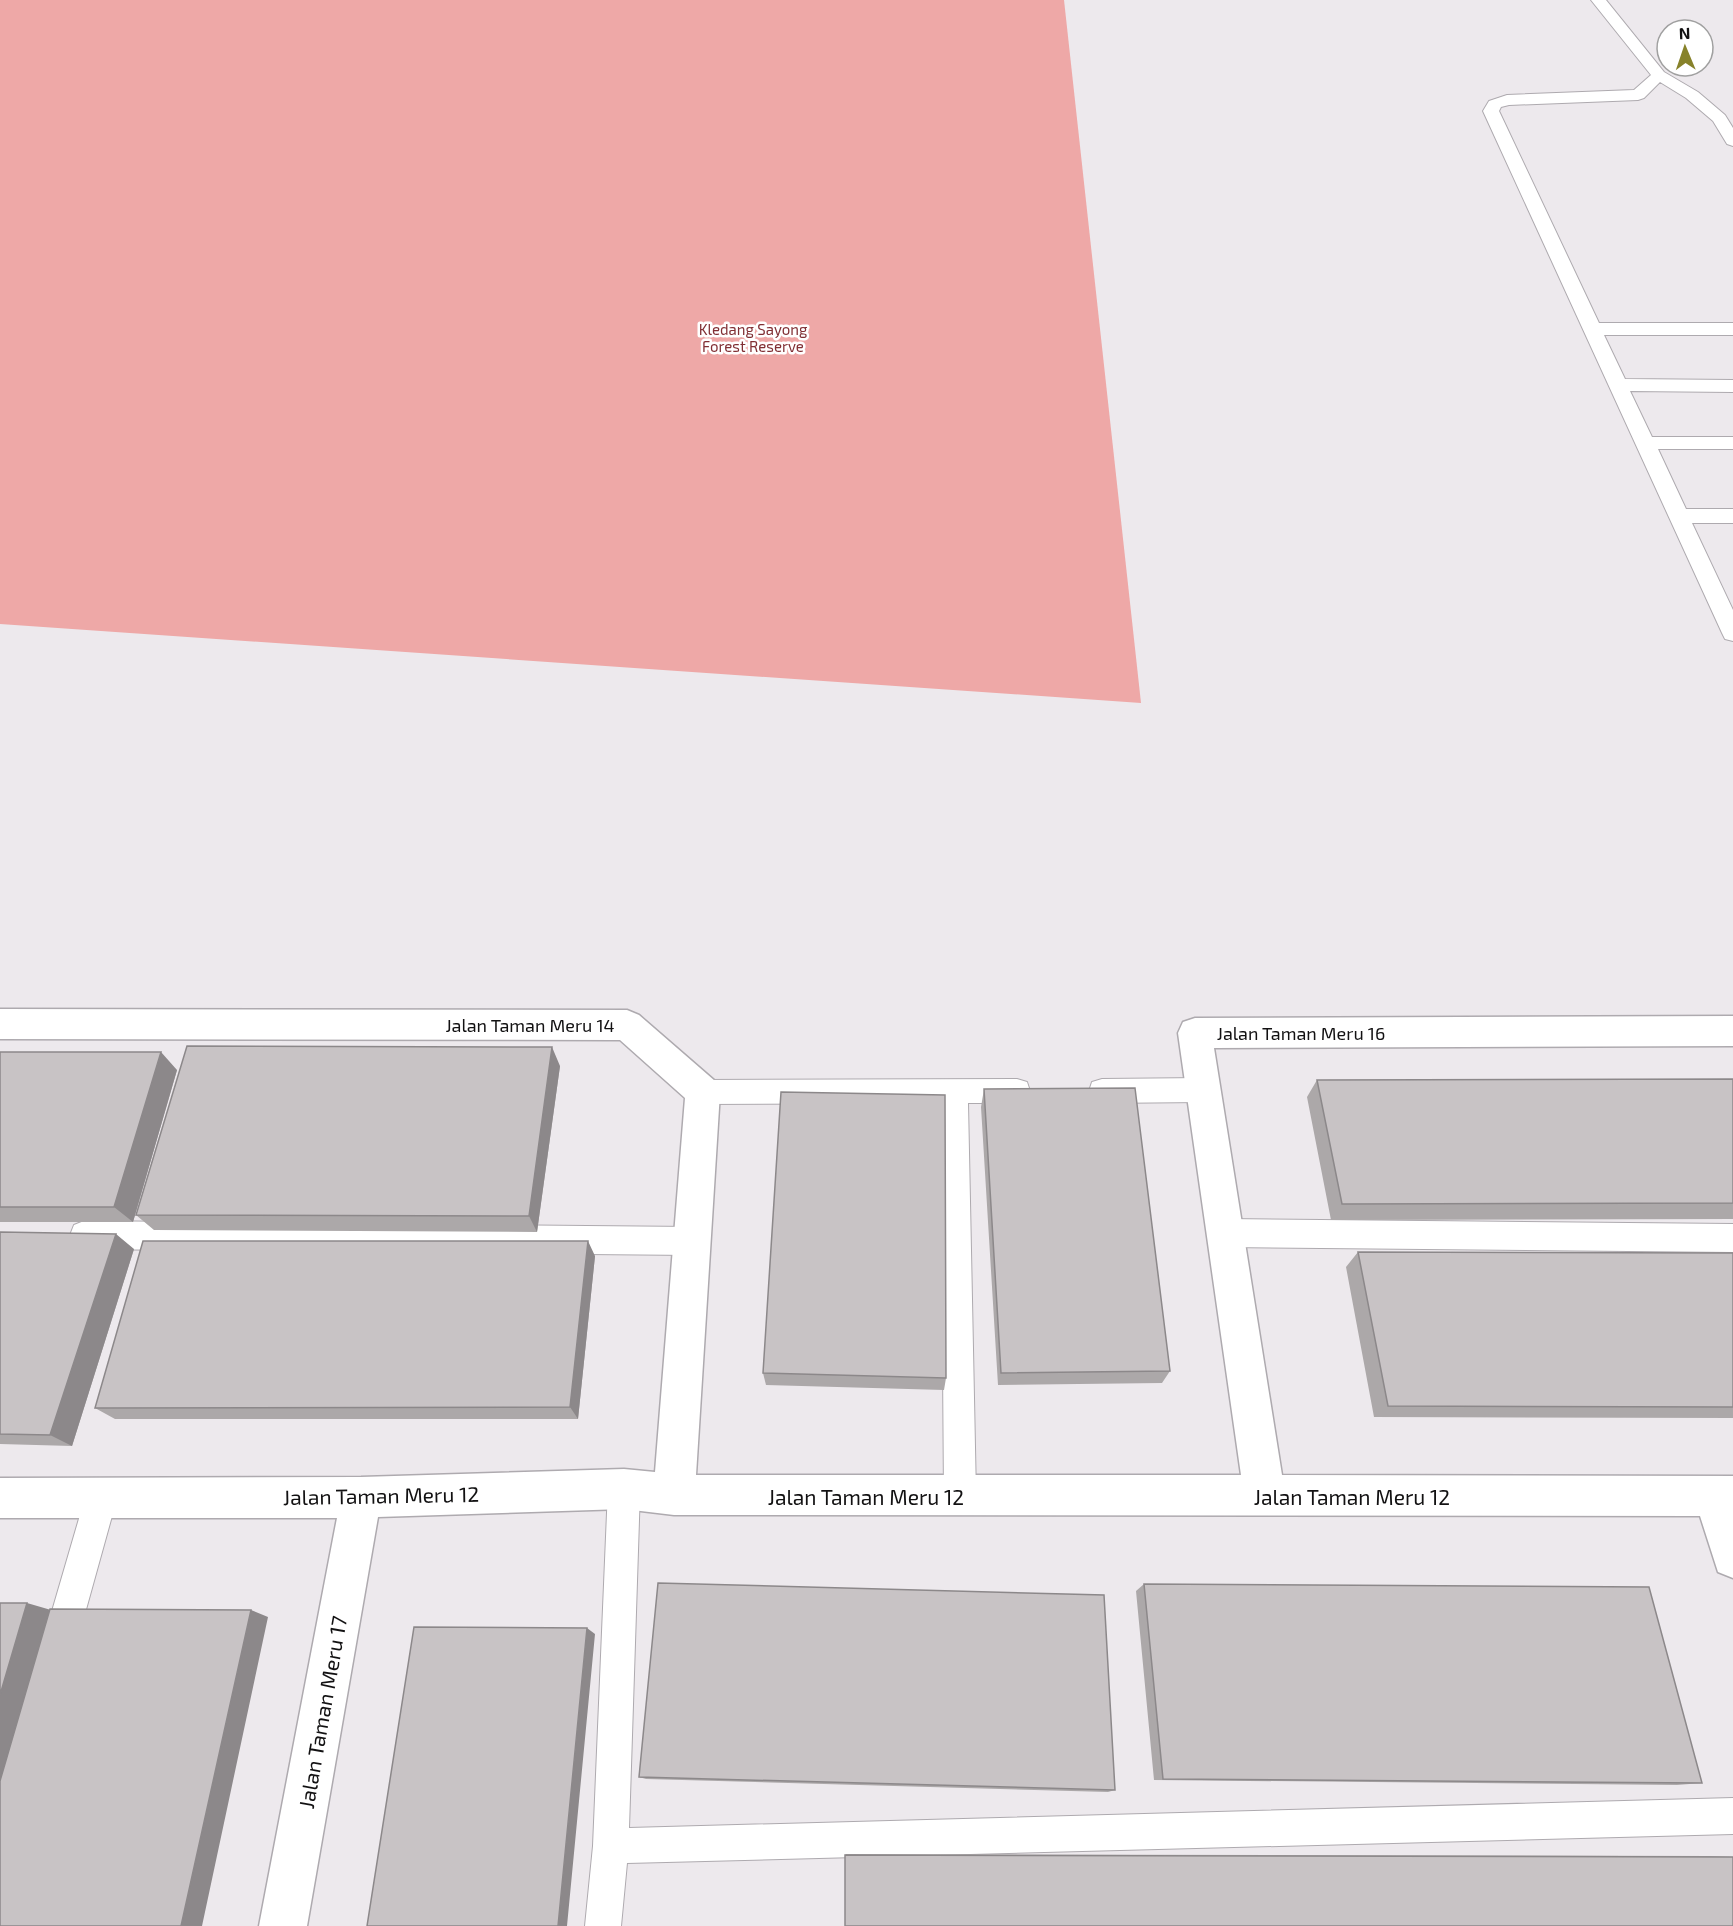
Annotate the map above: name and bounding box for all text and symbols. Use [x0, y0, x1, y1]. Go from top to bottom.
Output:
north arrow [1655, 18, 1715, 78]
text: N [1678, 23, 1691, 42]
park label: Kledang Sayong Forest Reserve [699, 320, 808, 355]
street label: Jalan Taman Meru 14 [445, 1014, 615, 1036]
street label: Jalan Taman Meru 16 [1217, 1022, 1385, 1044]
street label: Jalan Taman Meru 12 [283, 1481, 479, 1509]
street label: Jalan Taman Meru 12 [768, 1484, 964, 1509]
street label: Jalan Taman Meru 12 [1254, 1484, 1450, 1509]
street label: Jalan Taman Meru 17 [293, 1613, 351, 1810]

